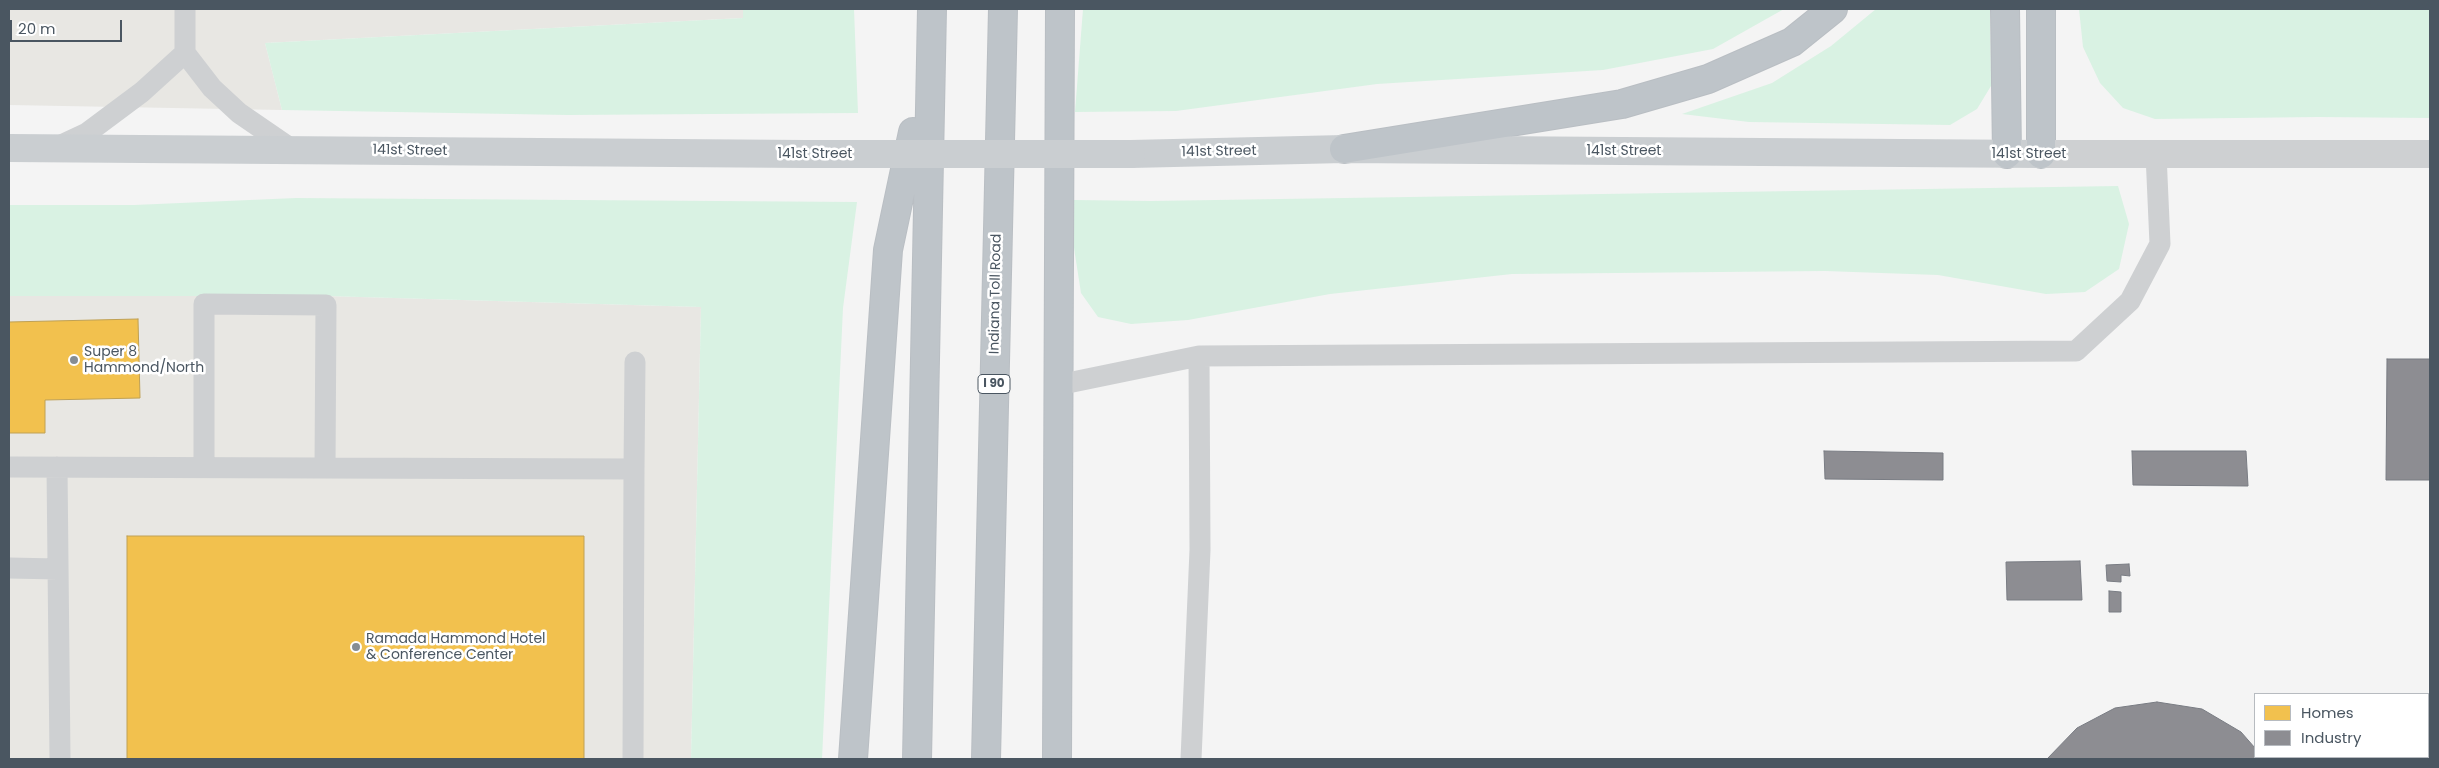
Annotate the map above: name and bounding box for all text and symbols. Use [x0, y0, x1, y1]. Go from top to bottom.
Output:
scale bar [12, 10, 125, 42]
text: 20 m [18, 18, 56, 39]
street label: 141st Street [372, 142, 448, 160]
street label: 141st Street [1181, 143, 1257, 161]
street label: 141st Street [1587, 143, 1661, 159]
street label: 141st Street [778, 146, 852, 162]
street label: 141st Street [1992, 146, 2066, 162]
street label: Indiana Toll Road [987, 234, 1005, 354]
place label: Super 8 Hammond/North [84, 344, 204, 377]
marker: Super 8 Hammond/North [68, 354, 80, 366]
road number: I 90 [978, 374, 1010, 394]
place label: Ramada Hammond Hotel & Conference Center [366, 631, 546, 664]
marker: Ramada Hammond Hotel & Conference Center [350, 641, 362, 653]
legend [2254, 693, 2429, 758]
text: Homes [2301, 702, 2354, 723]
text: Industry [2301, 727, 2361, 748]

